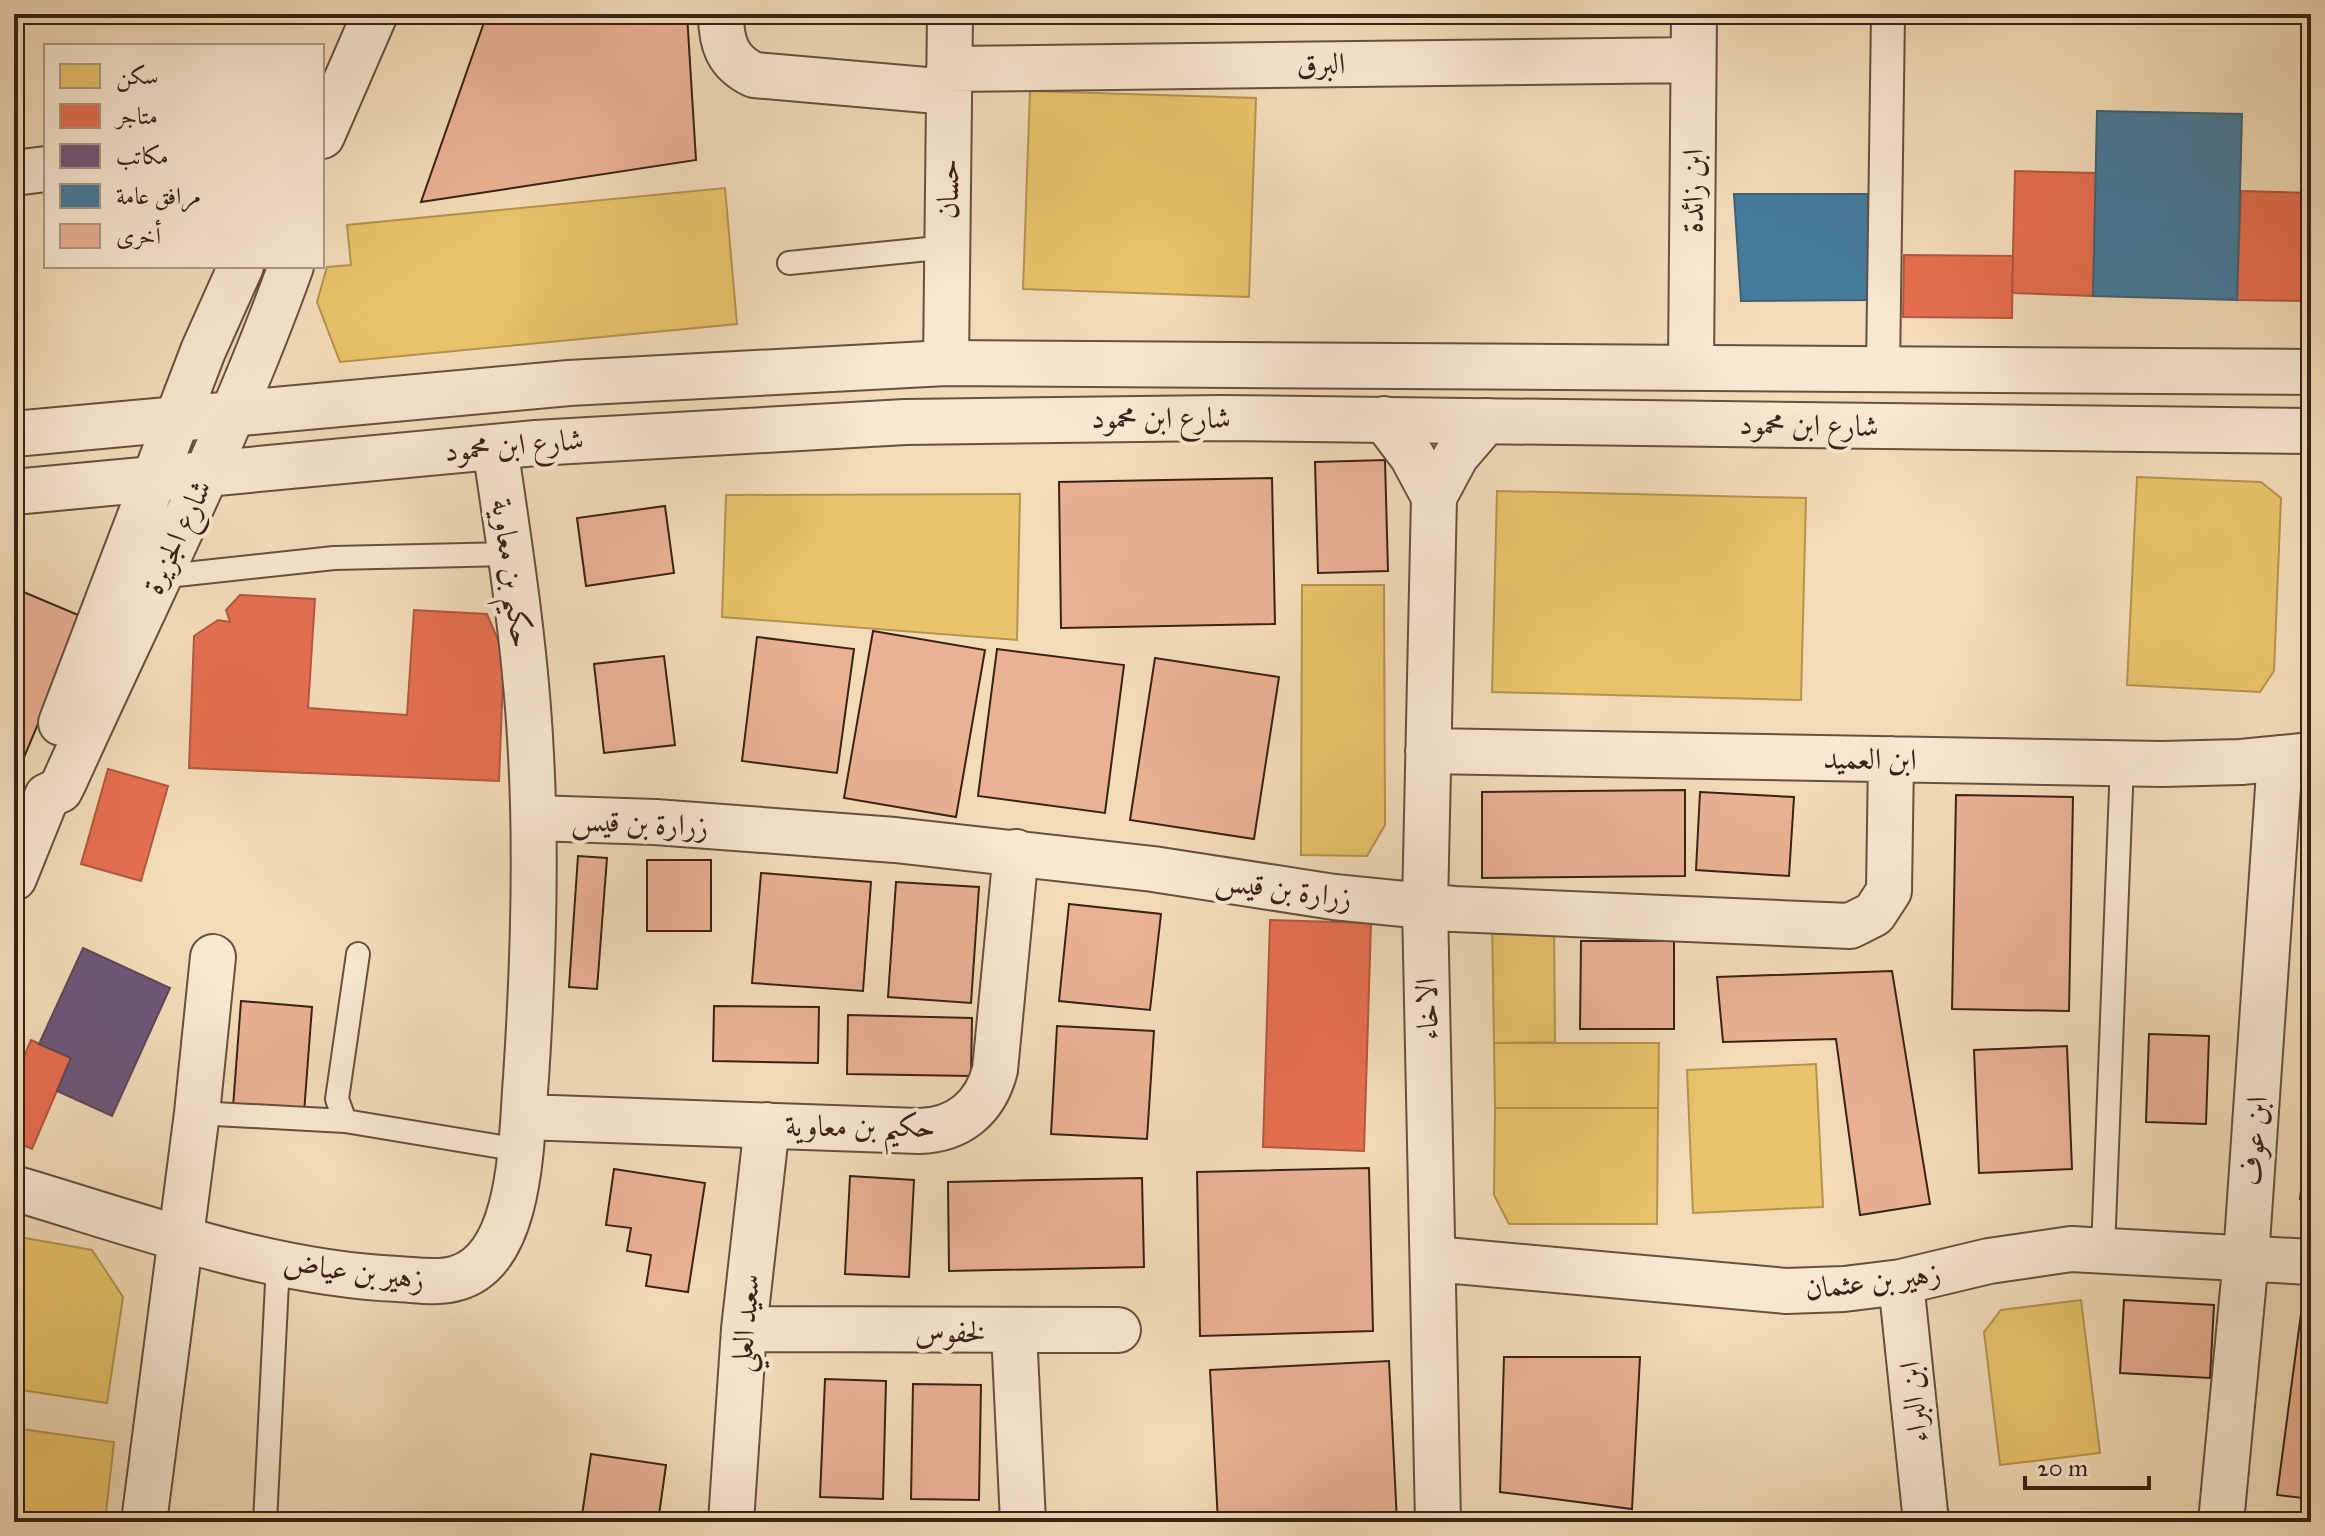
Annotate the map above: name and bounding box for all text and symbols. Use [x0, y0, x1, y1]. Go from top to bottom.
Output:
legend [44, 44, 324, 268]
street label: البرق [1296, 46, 1346, 82]
text: سكن [116, 61, 159, 92]
text: متاجر [113, 101, 158, 131]
text: مكاتب [116, 141, 169, 171]
street label: ابن زائدة [1675, 149, 1711, 233]
street label: حسان [929, 158, 967, 220]
text: مرافق عامة [116, 181, 201, 213]
text: أخرى [116, 219, 161, 251]
street label: شارع ابن محمود [1091, 400, 1231, 443]
street label: شارع ابن محمود [1739, 406, 1879, 451]
street label: شارع ابن محمود [443, 421, 586, 476]
street label: شارع الجزيرة [135, 474, 225, 603]
street label: حكيم بن معاوية [473, 496, 540, 651]
street label: ابن العميد [1823, 740, 1917, 778]
street label: زرارة بن قيس [570, 801, 710, 847]
street label: زرارة بن قيس [1213, 862, 1355, 918]
street label: الاخاء [1408, 977, 1446, 1041]
street label: ابن عوف [2233, 1095, 2276, 1187]
street label: حكيم بن معاوية [785, 1108, 935, 1155]
street label: زهير بن عياض [281, 1244, 427, 1298]
street label: زهير بن عثمان [1803, 1255, 1943, 1307]
street label: سعيد العلي [723, 1272, 778, 1375]
street label: لخفوس [915, 1314, 985, 1351]
street label: ابن البراء [1892, 1360, 1936, 1444]
scale bar [2025, 1440, 2149, 1490]
text: 20 m [2037, 1453, 2088, 1483]

